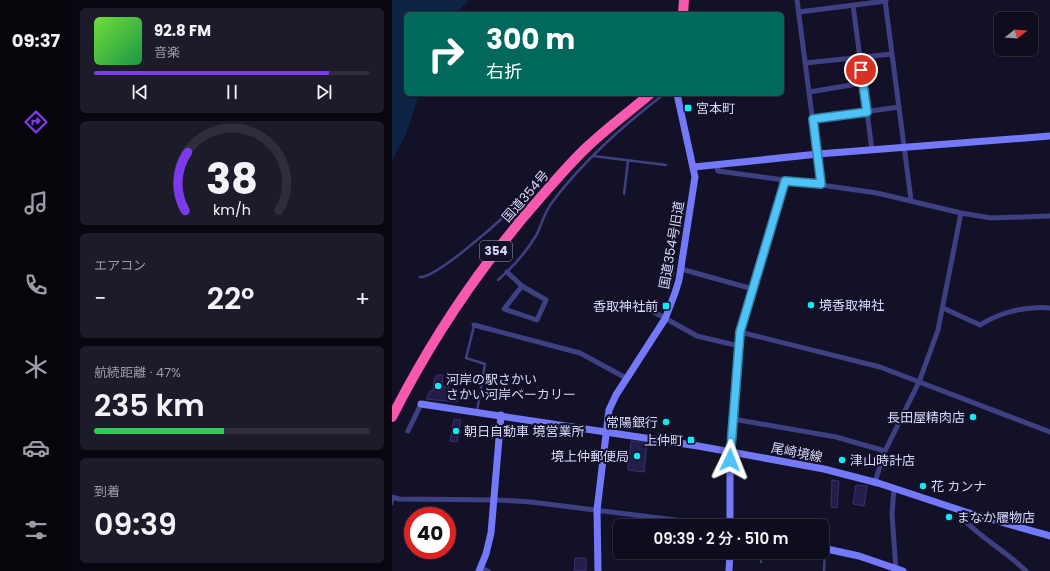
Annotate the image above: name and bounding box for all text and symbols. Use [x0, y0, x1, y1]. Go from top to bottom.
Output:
north arrow [994, 12, 1038, 56]
map controls [994, 12, 1038, 56]
text: 92.8 FM [154, 20, 211, 41]
text: 300 m [486, 20, 575, 59]
text: 09:37 [12, 28, 60, 53]
icon: right [420, 28, 472, 80]
text: 音楽 [154, 43, 180, 62]
pin [844, 53, 878, 87]
text: 右折 [486, 59, 522, 84]
icon: arrive [850, 59, 872, 81]
icon: previous [129, 81, 151, 103]
icon: pause [221, 81, 243, 103]
icon: next [313, 81, 335, 103]
place label: 宮本町 [696, 99, 735, 118]
marker: 宮本町 [683, 103, 693, 113]
icon: directions [22, 108, 50, 136]
text: 38 [206, 150, 258, 209]
street label: 国道354号 [498, 166, 553, 226]
icon: music [22, 189, 50, 217]
text: km/h [213, 199, 251, 219]
street label: 国道354号旧道 [654, 200, 689, 291]
road number: 354 [480, 241, 512, 261]
text: エアコン [94, 256, 146, 275]
icon: phone [22, 271, 50, 299]
text: 22° [207, 277, 254, 320]
text: − [94, 283, 106, 314]
text: + [355, 283, 370, 314]
place label: 境香取神社 [819, 296, 884, 315]
place label: 香取神社前 [593, 297, 658, 316]
marker: 境香取神社 [806, 300, 816, 310]
marker: 香取神社前 [661, 301, 671, 311]
icon: climate [22, 353, 50, 381]
text: 航続距離 · 47% [94, 363, 181, 382]
place label: 河岸の駅さかい さかい河岸ベーカリー [446, 370, 576, 404]
marker: 河岸の駅さかい さかい河岸ベーカリー [433, 381, 443, 391]
text: 235 km [94, 384, 205, 427]
place label: 長田屋精肉店 [887, 408, 965, 427]
marker: 長田屋精肉店 [968, 412, 978, 422]
place label: 常陽銀行 [606, 413, 658, 432]
marker: 常陽銀行 [661, 417, 671, 427]
place label: 朝日自動車 境営業所 [464, 422, 584, 441]
marker: 朝日自動車 境営業所 [451, 426, 461, 436]
place label: 上仲町 [644, 431, 683, 450]
icon: car [22, 434, 50, 462]
marker: 上仲町 [686, 435, 696, 445]
street label: 尾崎境線 [770, 438, 824, 467]
position arrow [709, 439, 751, 481]
place label: 境上仲郵便局 [551, 447, 629, 466]
marker: 境上仲郵便局 [632, 451, 642, 461]
place label: 津山時計店 [850, 451, 915, 470]
marker: 津山時計店 [837, 455, 847, 465]
place label: 花 カンナ [931, 477, 986, 496]
marker: 花 カンナ [918, 481, 928, 491]
text: 到着 [94, 482, 120, 501]
text: 09:39 [94, 503, 177, 546]
speed limit sign: 40 [404, 507, 456, 559]
place label: まなか履物店 [957, 508, 1035, 527]
marker: まなか履物店 [944, 512, 954, 522]
icon: filters [22, 516, 50, 544]
text: 09:39 · 2 分 · 510 m [653, 528, 789, 549]

